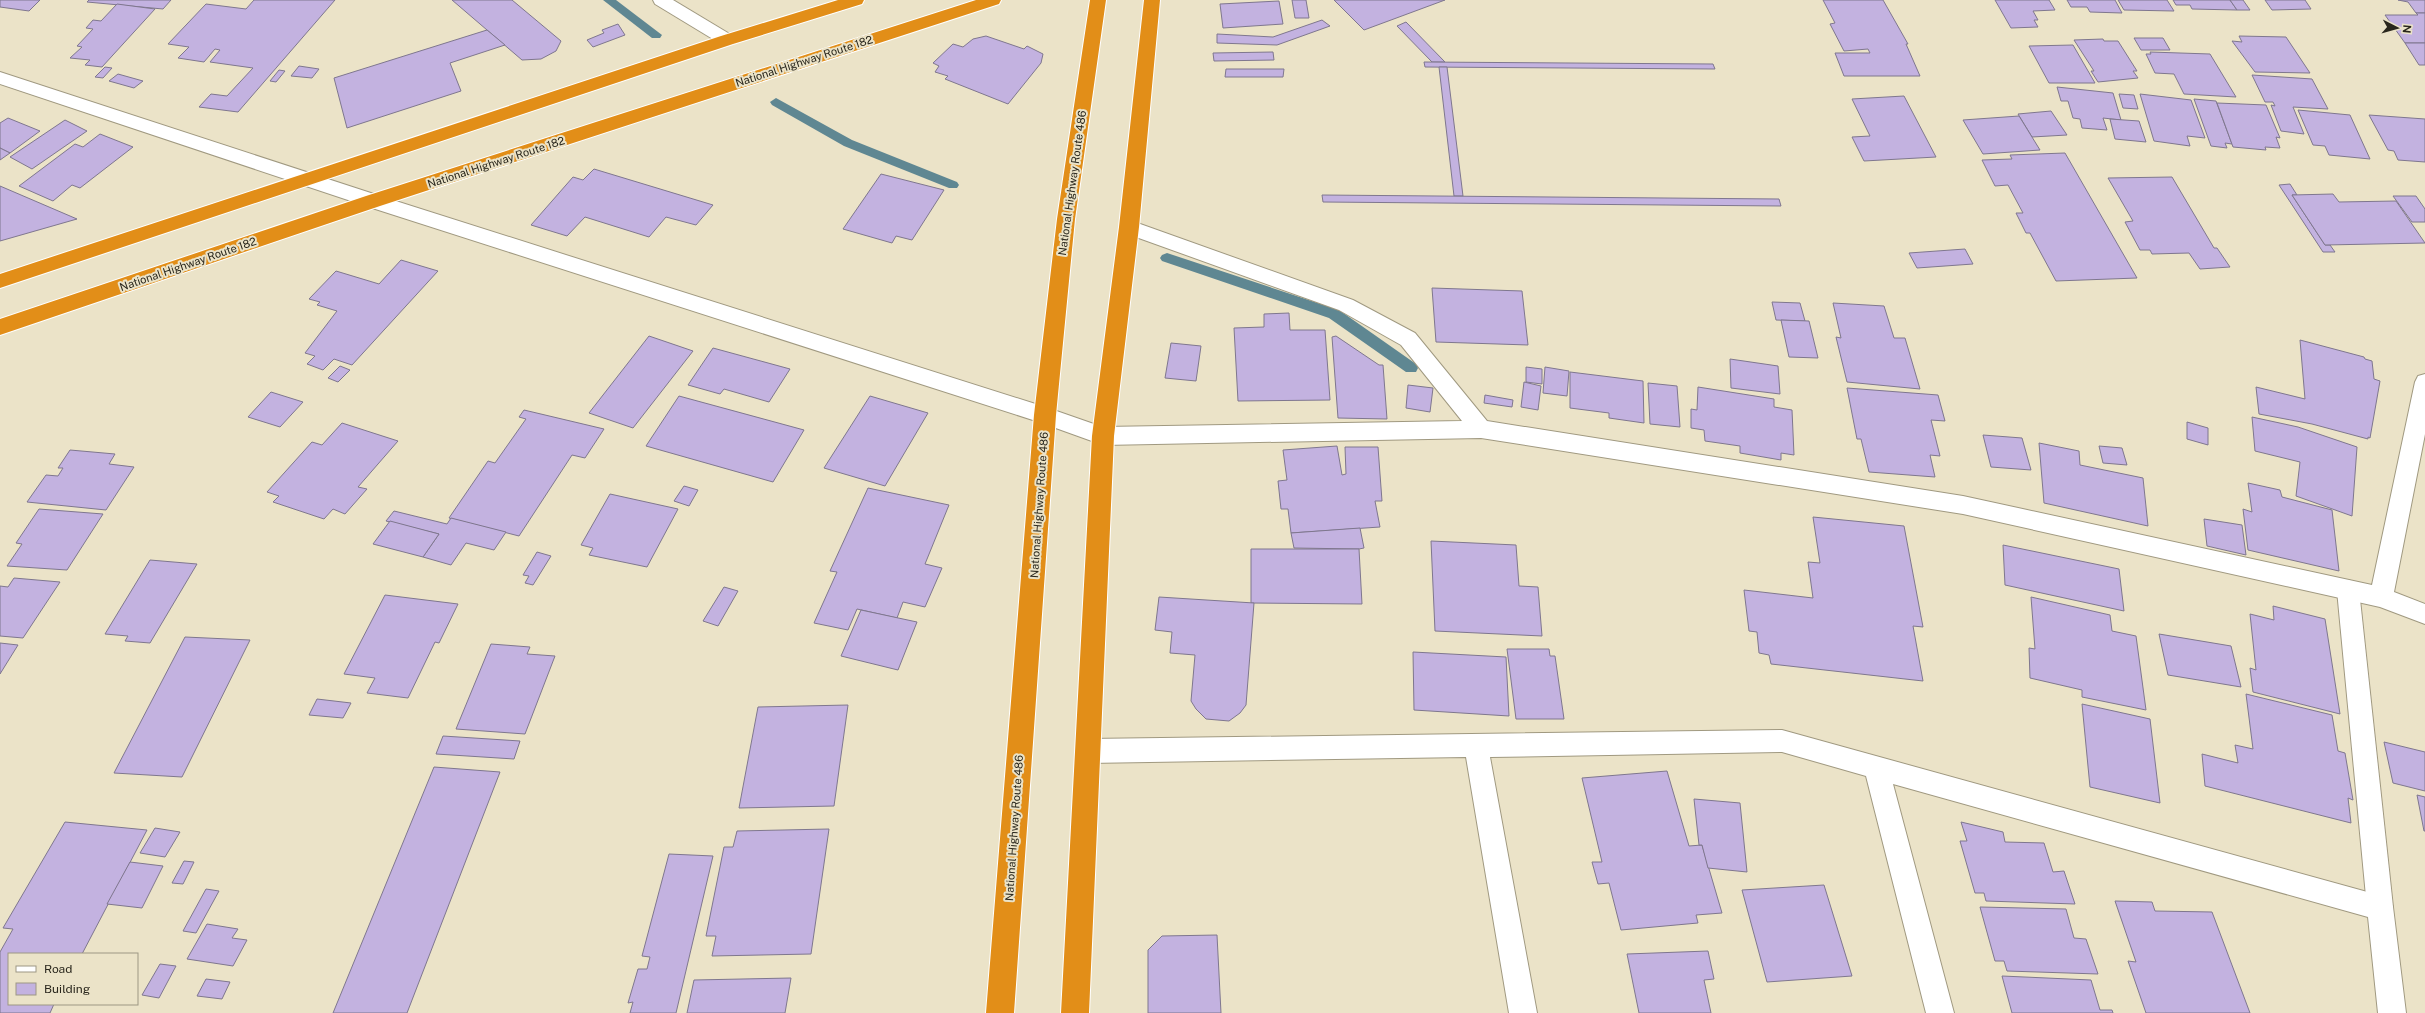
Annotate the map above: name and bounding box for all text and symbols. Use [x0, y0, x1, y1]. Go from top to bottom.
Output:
north arrow [2377, 8, 2417, 48]
text: N [2401, 24, 2413, 34]
street label: National Highway Route 182 [734, 33, 875, 89]
street label: National Highway Route 486 [1056, 110, 1088, 256]
street label: National Highway Route 182 [426, 134, 567, 190]
street label: National Highway Route 182 [118, 235, 258, 293]
street label: National Highway Route 486 [1028, 431, 1050, 578]
street label: National Highway Route 486 [1003, 754, 1025, 901]
legend [8, 953, 138, 1005]
text: Road [44, 962, 72, 976]
text: Building [44, 982, 90, 996]

